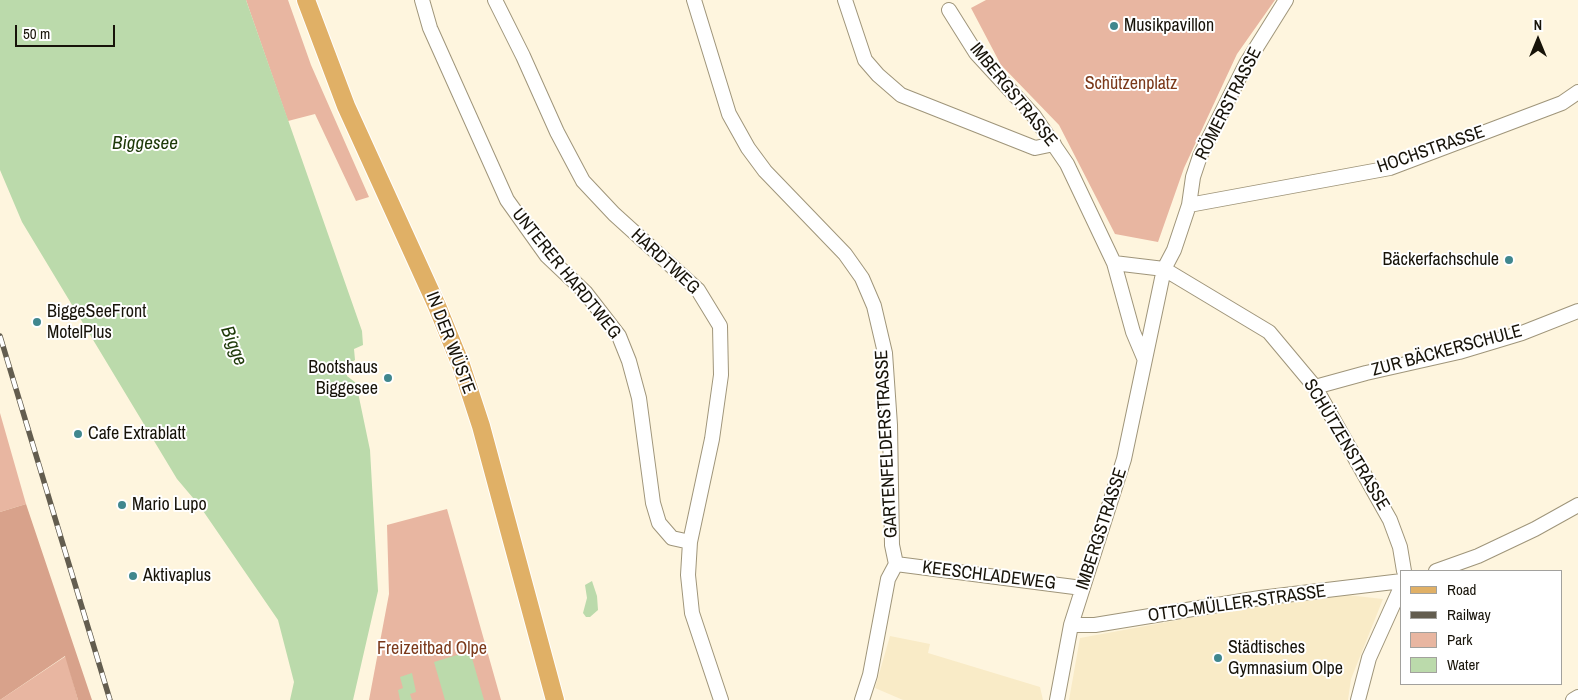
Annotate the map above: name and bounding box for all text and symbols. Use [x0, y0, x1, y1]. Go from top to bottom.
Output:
scale bar [18, 15, 118, 47]
place label: Musikpavillon [1124, 15, 1214, 37]
north arrow [1513, 15, 1563, 65]
text: N [1534, 16, 1542, 34]
marker: Musikpavillon [1108, 20, 1120, 32]
text: 50 m [23, 23, 50, 44]
street label: IMBERGSTRASSE [965, 39, 1061, 151]
street label: RÖMERSTRASSE [1191, 44, 1267, 164]
park label: Schützenplatz [1085, 73, 1177, 95]
street label: HOCHSTRASSE [1374, 121, 1488, 179]
water label: Biggesee [112, 133, 178, 155]
street label: UNTERER HARDTWEG [507, 204, 625, 344]
street label: HARDTWEG [626, 225, 704, 299]
place label: Bäckerfachschule [1383, 249, 1499, 271]
marker: Bäckerfachschule [1503, 254, 1515, 266]
street label: IN DER WÜSTE [421, 289, 479, 397]
place label: BiggeSeeFront MotelPlus [47, 301, 146, 344]
marker: BiggeSeeFront MotelPlus [31, 316, 43, 328]
street label: ZUR BÄCKERSCHULE [1369, 321, 1525, 381]
water label: Bigge [215, 323, 251, 369]
street label: GARTENFELDERSTRASSE [871, 349, 903, 539]
place label: Bootshaus Biggesee [308, 357, 378, 399]
marker: Bootshaus Biggesee [382, 372, 394, 384]
street label: SCHÜTZENSTRASSE [1298, 375, 1394, 515]
place label: Cafe Extrablatt [88, 423, 186, 445]
marker: Cafe Extrablatt [72, 428, 84, 440]
street label: IMBERGSTRASSE [1072, 465, 1132, 593]
place label: Mario Lupo [132, 494, 207, 516]
marker: Mario Lupo [116, 499, 128, 511]
street label: KEESCHLADEWEG [921, 557, 1057, 595]
place label: Aktivaplus [143, 565, 211, 587]
marker: Aktivaplus [127, 570, 139, 582]
legend [1400, 570, 1563, 685]
text: Road [1447, 579, 1476, 600]
street label: OTTO-MÜLLER-STRASSE [1147, 581, 1327, 627]
text: Railway [1447, 604, 1491, 625]
text: Park [1447, 629, 1472, 650]
place label: Städtisches Gymnasium Olpe [1228, 637, 1343, 680]
park label: Freizeitbad Olpe [377, 638, 487, 660]
marker: Städtisches Gymnasium Olpe [1212, 652, 1224, 664]
text: Water [1447, 654, 1479, 675]

